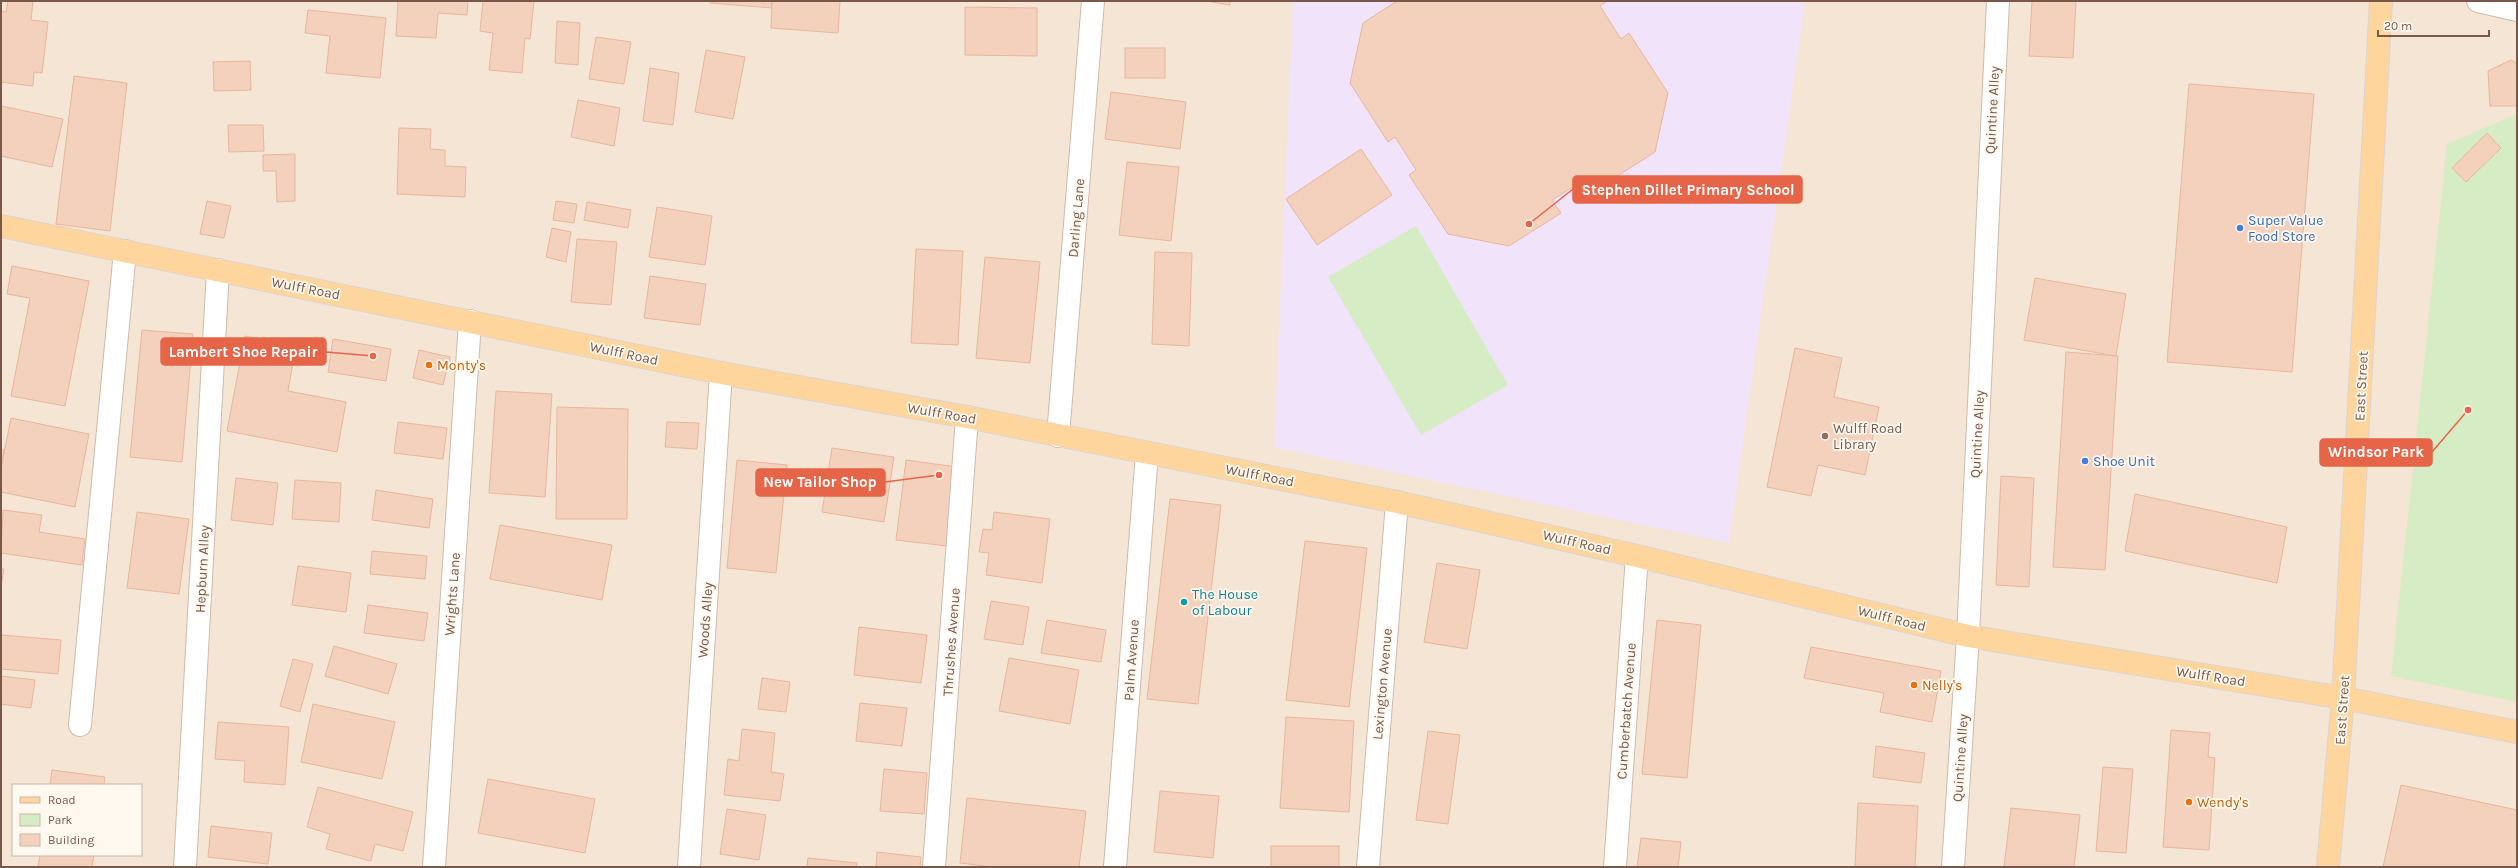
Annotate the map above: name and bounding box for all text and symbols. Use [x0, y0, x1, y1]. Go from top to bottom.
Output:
scale bar [2378, 12, 2489, 38]
text: 20 m [2384, 19, 2412, 33]
street label: Quintine Alley [1982, 65, 2003, 155]
callout: Stephen Dillet Primary School [1573, 176, 1802, 203]
street label: Darling Lane [1065, 178, 1088, 258]
text: Stephen Dillet Primary School [1581, 181, 1795, 199]
place label: Super Value Food Store [2248, 212, 2323, 245]
marker: Super Value Food Store [2235, 223, 2245, 233]
street label: Wulff Road [270, 273, 342, 303]
callout: Lambert Shoe Repair [161, 338, 326, 365]
street label: Wulff Road [588, 338, 660, 369]
text: Lambert Shoe Repair [169, 343, 317, 361]
street label: East Street [2351, 351, 2372, 421]
place label: Monty's [437, 357, 486, 374]
marker: Monty's [424, 360, 434, 370]
street label: Quintine Alley [1967, 389, 1988, 479]
street label: Wulff Road [906, 399, 978, 428]
place label: Wulff Road Library [1833, 420, 1903, 453]
marker: Wulff Road Library [1820, 431, 1830, 441]
callout: Windsor Park [2320, 439, 2432, 466]
text: Windsor Park [2328, 443, 2424, 461]
place label: Shoe Unit [2093, 453, 2155, 470]
marker: Shoe Unit [2080, 456, 2090, 466]
street label: Wulff Road [1224, 460, 1296, 490]
callout: New Tailor Shop [756, 469, 885, 496]
text: New Tailor Shop [763, 473, 877, 491]
street label: Hepburn Alley [192, 524, 213, 613]
street label: Wulff Road [1541, 526, 1613, 559]
street label: Wrights Lane [441, 552, 464, 636]
street label: Woods Alley [694, 581, 717, 659]
place label: The House of Labour [1192, 586, 1258, 619]
street label: Thrushes Avenue [939, 587, 964, 697]
marker: The House of Labour [1179, 597, 1189, 607]
street label: Wulff Road [1856, 602, 1928, 635]
street label: Palm Avenue [1120, 619, 1143, 701]
street label: Lexington Avenue [1369, 627, 1396, 741]
street label: Cumberbatch Avenue [1613, 642, 1640, 780]
street label: Wulff Road [2175, 663, 2247, 690]
street label: East Street [2332, 675, 2353, 746]
place label: Nelly's [1922, 677, 1962, 694]
marker: Nelly's [1909, 680, 1919, 690]
street label: Quintine Alley [1949, 713, 1972, 803]
legend [12, 784, 142, 856]
text: Road [48, 793, 76, 807]
place label: Wendy's [2197, 794, 2249, 811]
marker: Wendy's [2184, 797, 2194, 807]
text: Park [48, 813, 73, 827]
text: Building [48, 833, 95, 847]

